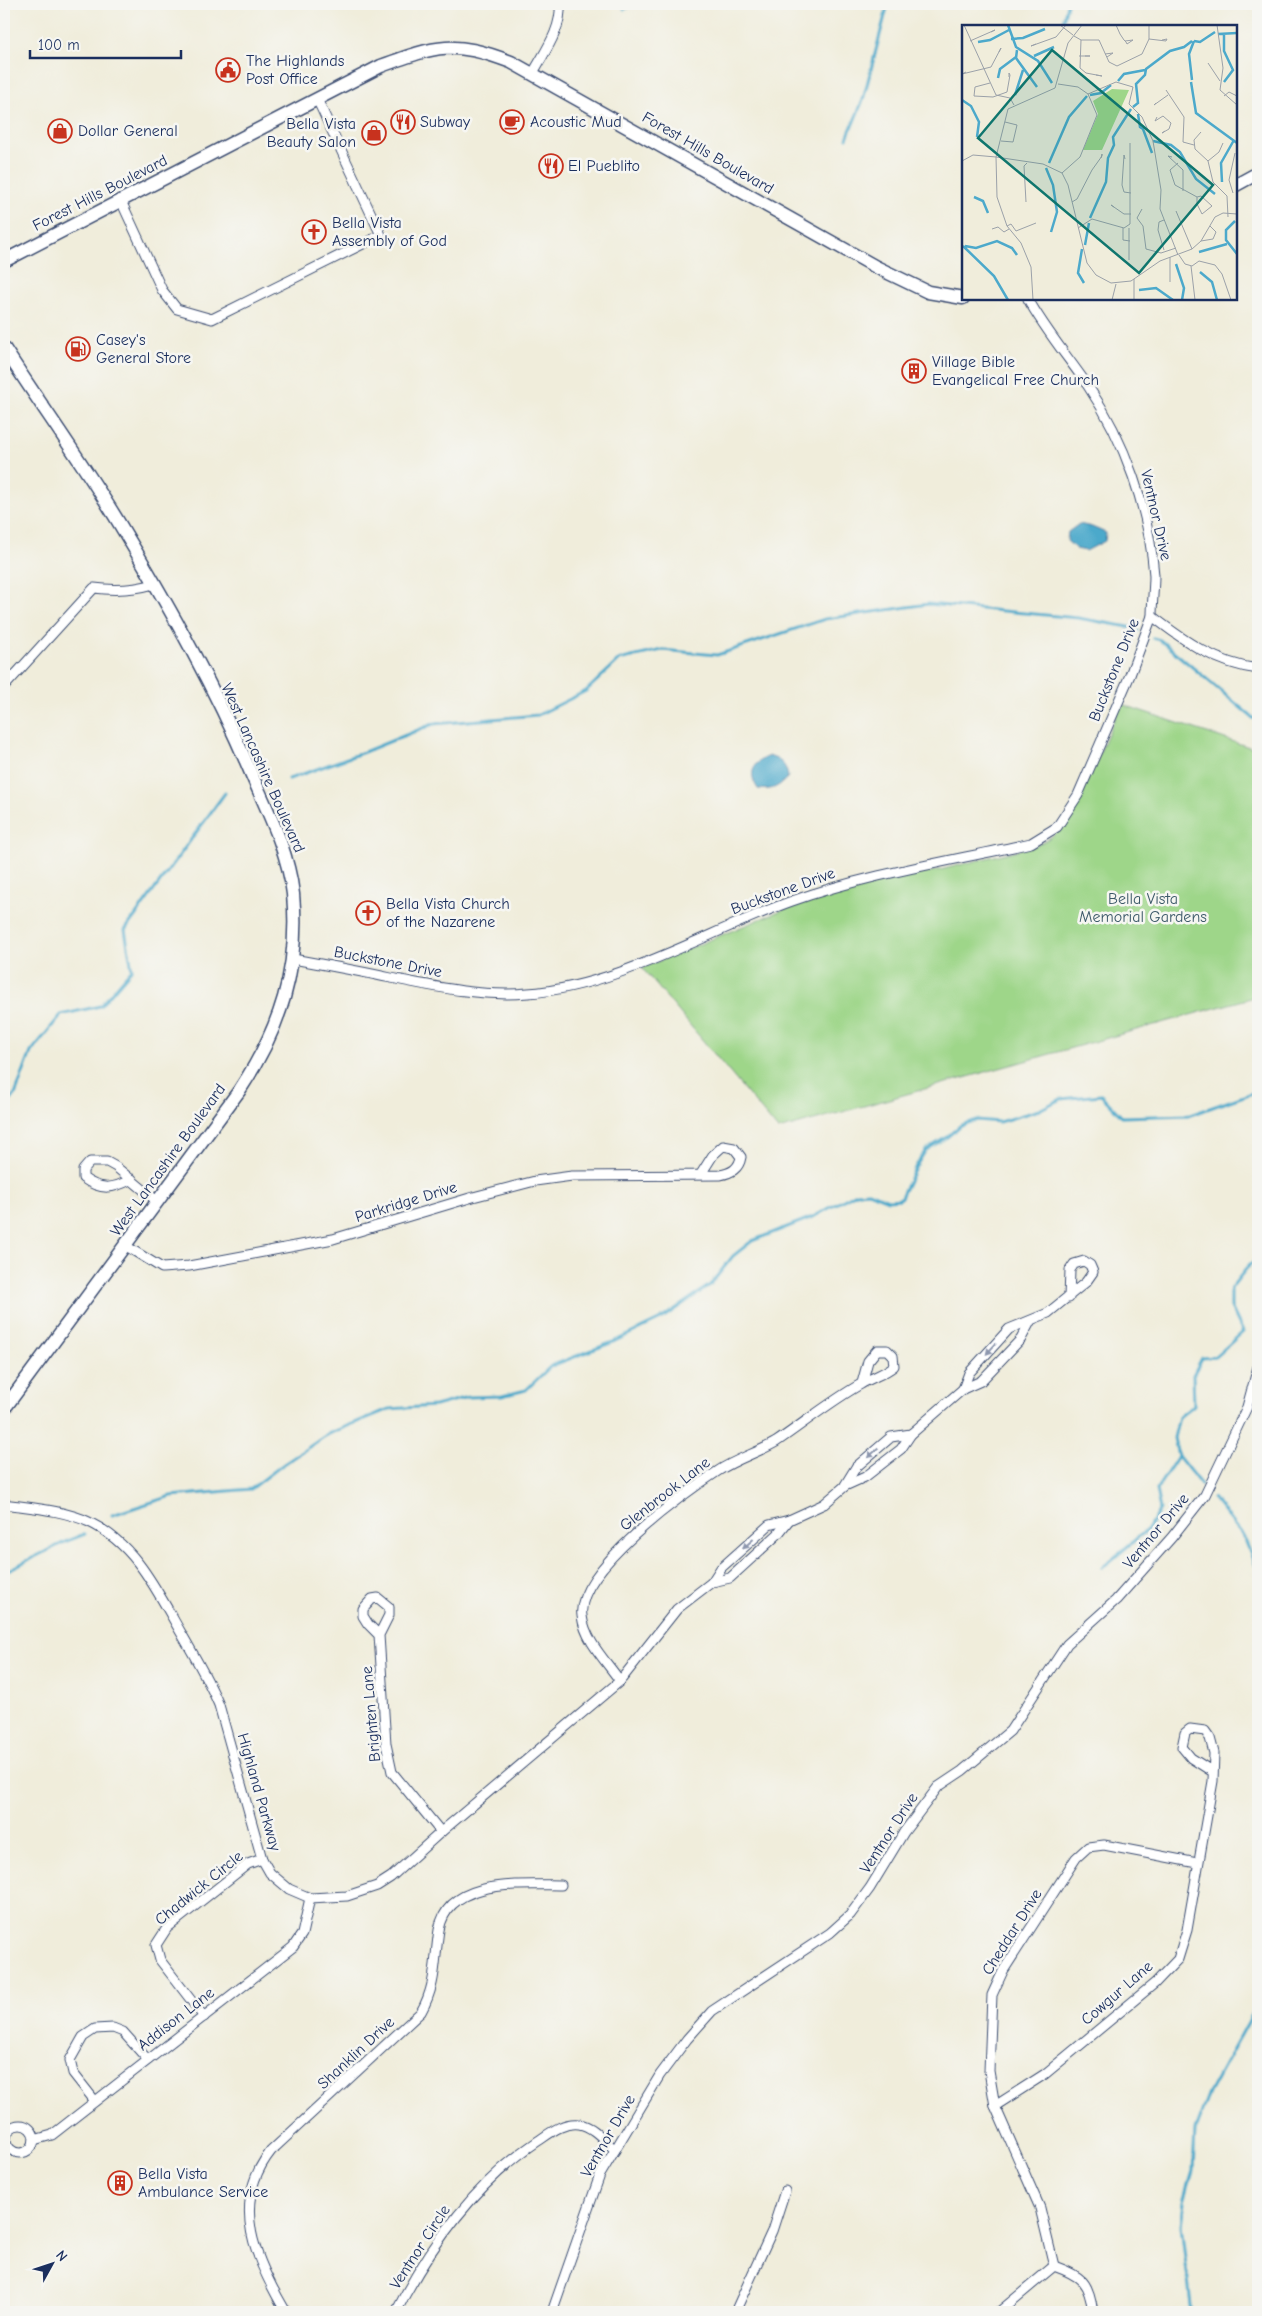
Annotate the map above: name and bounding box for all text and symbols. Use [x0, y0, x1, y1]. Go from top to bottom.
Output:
inset map [962, 25, 1237, 300]
scale bar [30, 28, 181, 60]
text: 100 m [38, 36, 80, 54]
place label: The Highlands Post Office [246, 52, 345, 88]
public building icon: The Highlands Post Office [215, 57, 241, 83]
street label: Forest Hills Boulevard [639, 108, 777, 198]
restaurant icon: Subway [390, 109, 416, 135]
cafe icon: Acoustic Mud [499, 109, 525, 135]
place label: Subway [420, 113, 471, 131]
place label: Acoustic Mud [530, 113, 622, 131]
place label: Bella Vista Beauty Salon [267, 115, 356, 151]
shop icon: Dollar General [47, 118, 73, 144]
shop icon: Bella Vista Beauty Salon [361, 120, 387, 146]
place label: Dollar General [78, 122, 178, 140]
street label: Forest Hills Boulevard [30, 151, 170, 235]
restaurant icon: El Pueblito [538, 153, 564, 179]
place label: El Pueblito [568, 157, 640, 175]
place label: Bella Vista Assembly of God [332, 214, 447, 250]
church icon: Bella Vista Assembly of God [301, 219, 327, 245]
place label: Casey's General Store [96, 331, 191, 367]
fuel station icon: Casey's General Store [65, 336, 91, 362]
place label: Village Bible Evangelical Free Church [932, 353, 1099, 389]
building icon: Village Bible Evangelical Free Church [901, 358, 927, 384]
street label: Ventnor Drive [1137, 468, 1175, 562]
street label: Buckstone Drive [1085, 616, 1143, 724]
street label: West Lancashire Boulevard [217, 681, 309, 855]
street label: Buckstone Drive [729, 864, 837, 918]
park label: Bella Vista Memorial Gardens [1079, 890, 1207, 926]
place label: Bella Vista Church of the Nazarene [386, 895, 510, 931]
church icon: Bella Vista Church of the Nazarene [355, 900, 381, 926]
street label: Buckstone Drive [333, 943, 443, 981]
street label: West Lancashire Boulevard [107, 1080, 229, 1240]
street label: Parkridge Drive [353, 1178, 459, 1226]
one-way arrow [985, 1343, 997, 1355]
one-way arrow [867, 1447, 880, 1458]
street label: Glenbrook Lane [616, 1453, 714, 1535]
street label: Ventnor Drive [1119, 1490, 1193, 1572]
one-way arrow [741, 1538, 754, 1549]
street label: Brighten Lane [358, 1665, 384, 1763]
street label: Highland Parkway [234, 1731, 285, 1854]
street label: Ventnor Drive [856, 1789, 922, 1877]
street label: Chadwick Circle [151, 1847, 247, 1929]
street label: Cheddar Drive [978, 1886, 1046, 1978]
street label: Cowgur Lane [1078, 1957, 1156, 2029]
street label: Addison Lane [134, 1984, 218, 2054]
street label: Shanklin Drive [314, 2013, 398, 2093]
street label: Ventnor Drive [577, 2091, 639, 2181]
place label: Bella Vista Ambulance Service [138, 2165, 268, 2201]
building icon: Bella Vista Ambulance Service [107, 2170, 133, 2196]
street label: Ventnor Circle [386, 2202, 454, 2292]
north arrow [28, 2238, 78, 2288]
text: N [52, 2247, 71, 2265]

